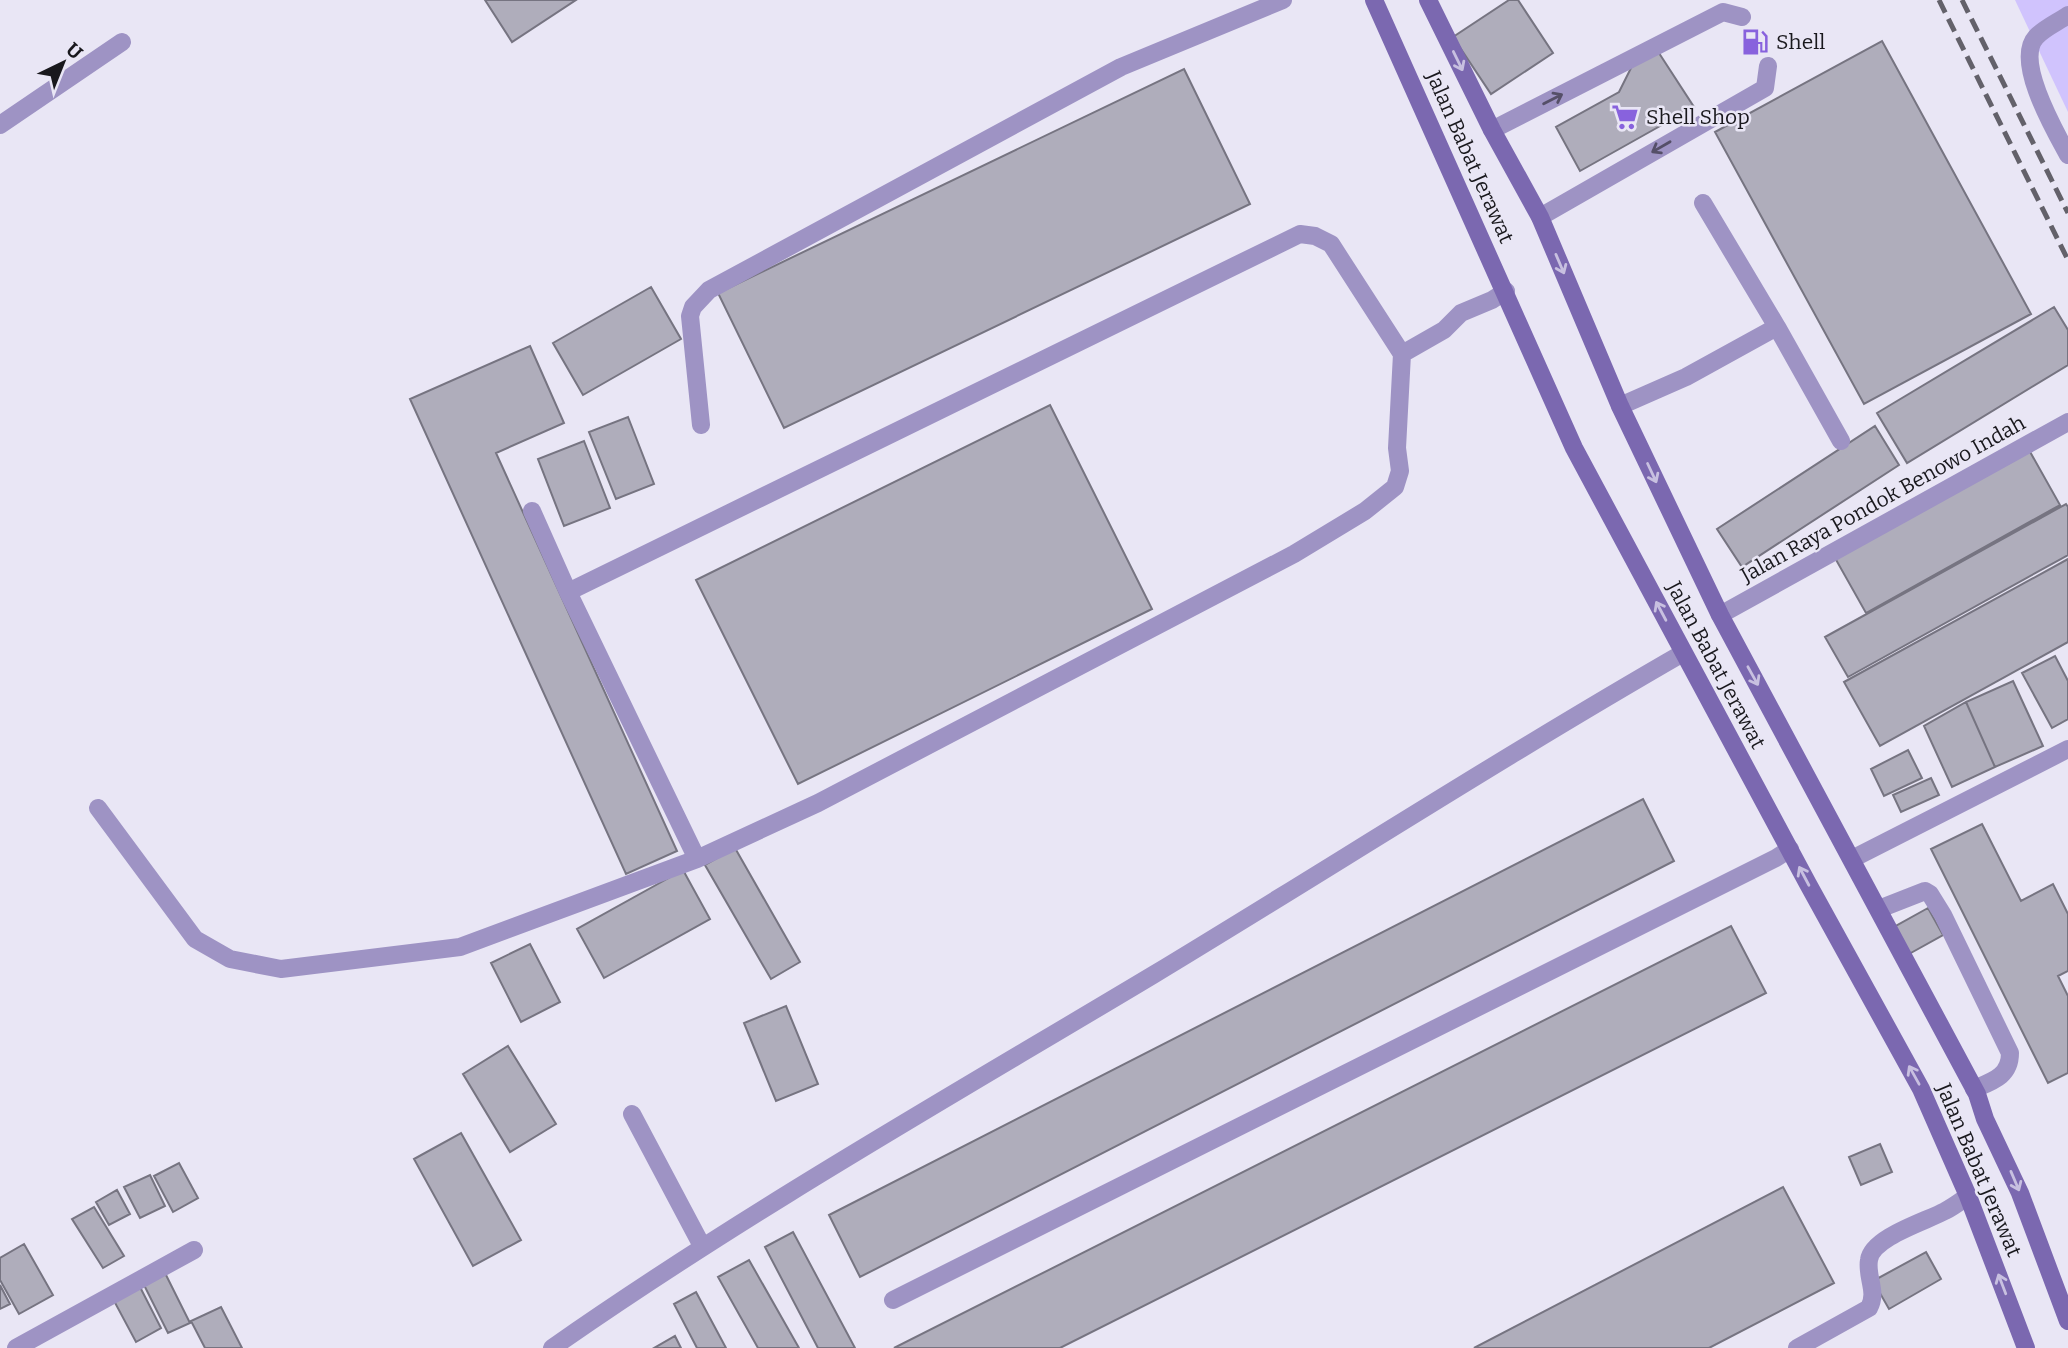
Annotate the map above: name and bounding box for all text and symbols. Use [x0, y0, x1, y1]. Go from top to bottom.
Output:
fuel station icon: Shell [1740, 27, 1770, 57]
north arrow [28, 28, 98, 98]
place label: Shell [1776, 29, 1825, 55]
text: U [61, 38, 87, 64]
one-way arrow [1452, 50, 1466, 71]
street label: Jalan Babat Jerawat [1420, 66, 1520, 248]
one-way arrow [1542, 92, 1563, 106]
supermarket icon: Shell Shop [1610, 102, 1640, 132]
place label: Shell Shop [1646, 104, 1750, 130]
one-way arrow [1652, 140, 1672, 154]
one-way arrow [1555, 253, 1568, 275]
street label: Jalan Raya Pondok Benowo Indah [1735, 410, 2030, 589]
one-way arrow [1646, 462, 1659, 483]
street label: Jalan Babat Jerawat [1660, 576, 1771, 754]
one-way arrow [1654, 601, 1668, 621]
one-way arrow [1746, 666, 1760, 686]
one-way arrow [1796, 866, 1810, 886]
one-way arrow [1907, 1065, 1921, 1085]
street label: Jalan Babat Jerawat [1930, 1078, 2027, 1261]
one-way arrow [2009, 1170, 2022, 1191]
one-way arrow [1995, 1274, 2007, 1296]

